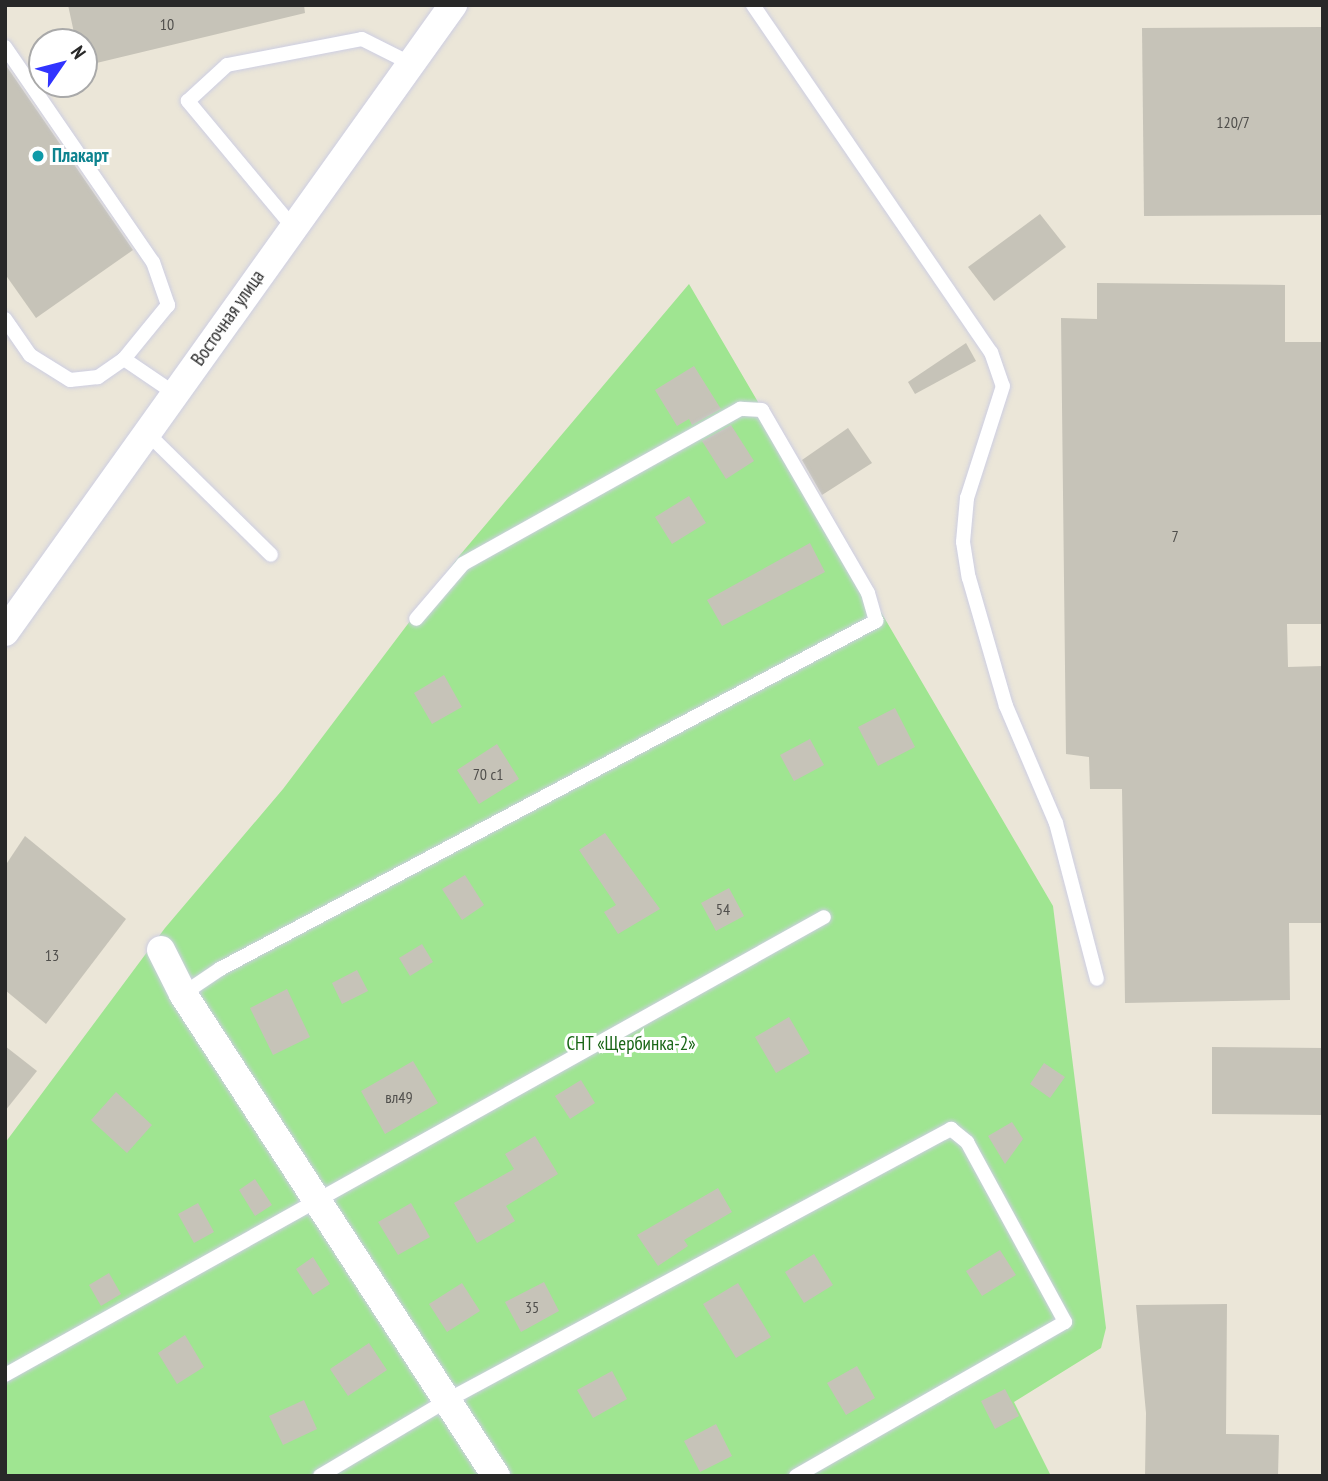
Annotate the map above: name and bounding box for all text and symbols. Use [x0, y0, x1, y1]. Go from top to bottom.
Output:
house number: 10 [160, 14, 174, 34]
north arrow [28, 28, 98, 98]
text: N [66, 41, 91, 63]
house number: 120/7 [1216, 112, 1250, 132]
place label: Плакарт [52, 145, 109, 167]
marker: Плакарт [30, 148, 46, 164]
street label: Восточная улица [187, 266, 269, 370]
house number: 7 [1171, 526, 1179, 546]
house number: 70 с1 [473, 764, 503, 784]
house number: 54 [716, 899, 730, 919]
house number: 13 [45, 945, 59, 965]
park label: СНТ «Щербинка-2» [566, 1033, 696, 1055]
house number: вл49 [385, 1087, 413, 1107]
house number: 35 [525, 1297, 539, 1317]

